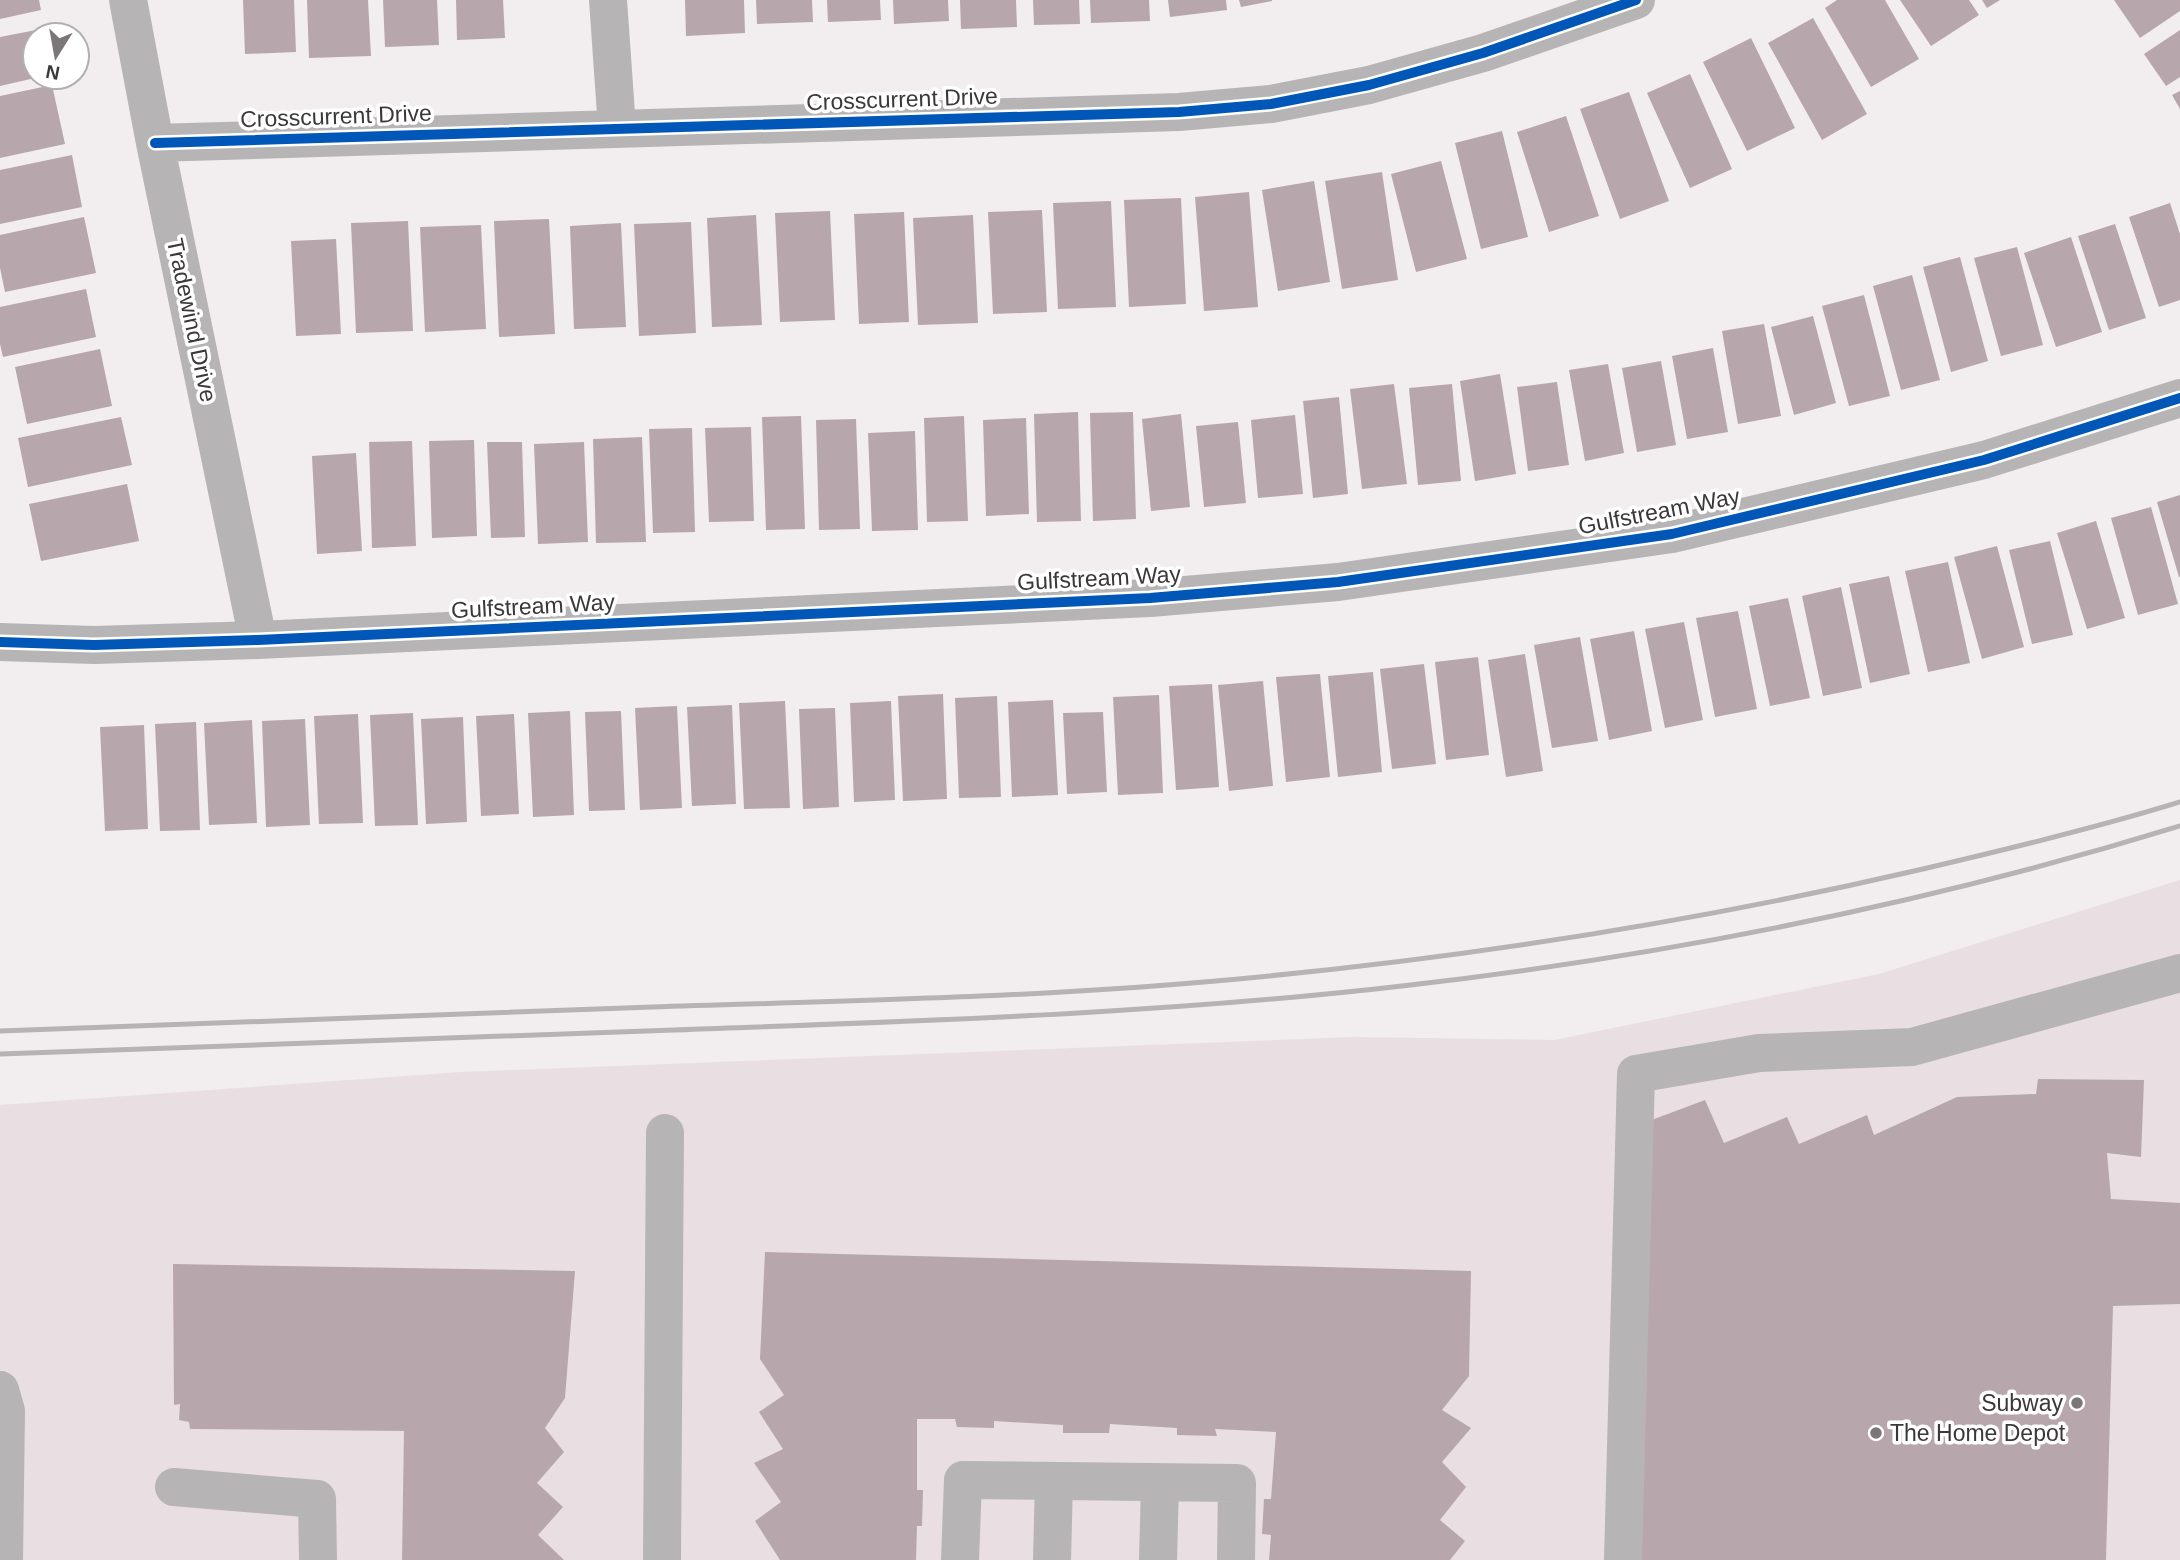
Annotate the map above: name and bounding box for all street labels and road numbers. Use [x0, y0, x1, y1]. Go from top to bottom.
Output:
street label: Crosscurrent Drive [806, 83, 998, 115]
street label: Crosscurrent Drive [240, 100, 432, 132]
street label: Tradewind Drive [162, 236, 222, 404]
street label: Gulfstream Way [1576, 482, 1742, 539]
street label: Gulfstream Way [1016, 561, 1182, 595]
street label: Gulfstream Way [450, 589, 616, 623]

